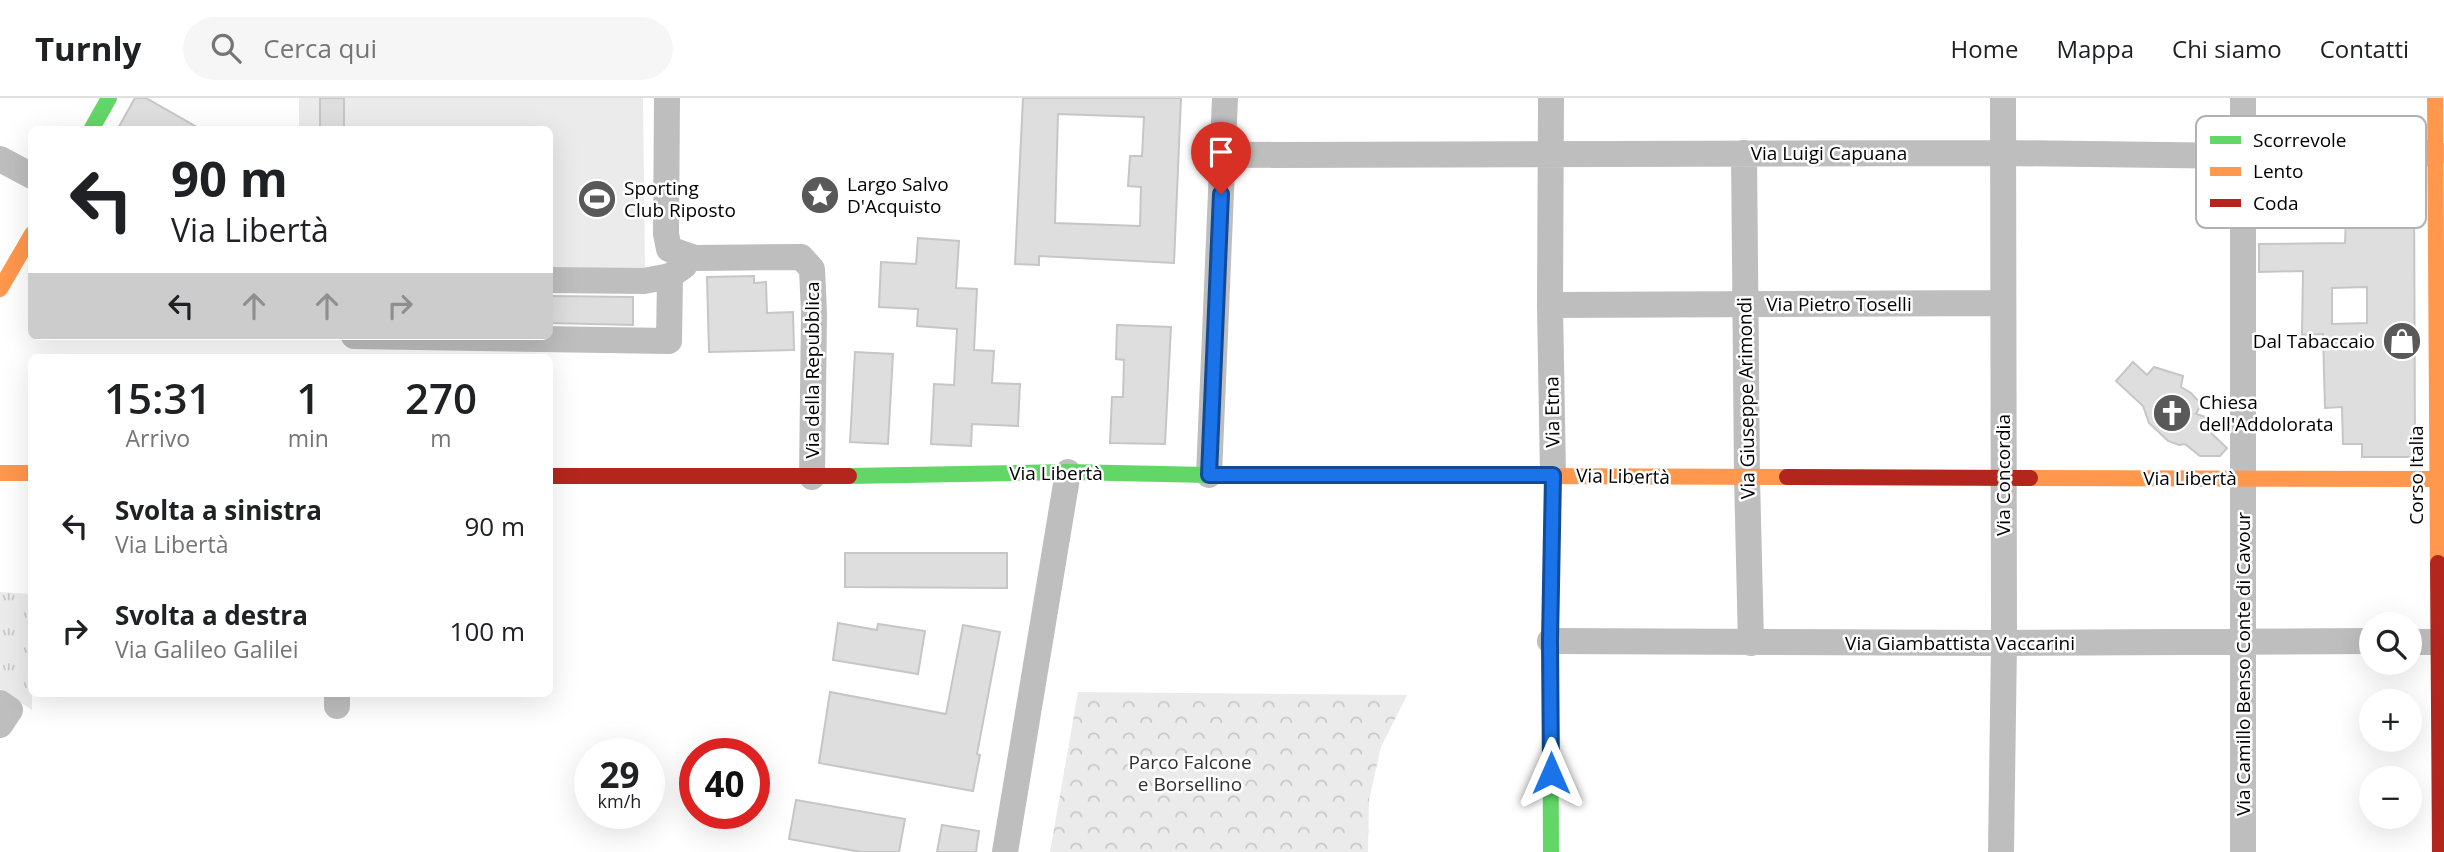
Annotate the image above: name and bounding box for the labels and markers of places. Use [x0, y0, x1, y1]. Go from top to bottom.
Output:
pin [1191, 122, 1251, 194]
place label: Largo Salvo D'Acquisto [847, 171, 949, 219]
place icon: Largo Salvo D'Acquisto [799, 174, 841, 216]
place label: Sporting Club Riposto [624, 175, 736, 223]
sports icon: Sporting Club Riposto [576, 178, 618, 220]
shop icon: Dal Tabaccaio [2381, 320, 2423, 362]
place label: Dal Tabaccaio [2253, 328, 2375, 354]
place label: Chiesa dell'Addolorata [2199, 389, 2334, 437]
church icon: Chiesa dell'Addolorata [2151, 392, 2193, 434]

